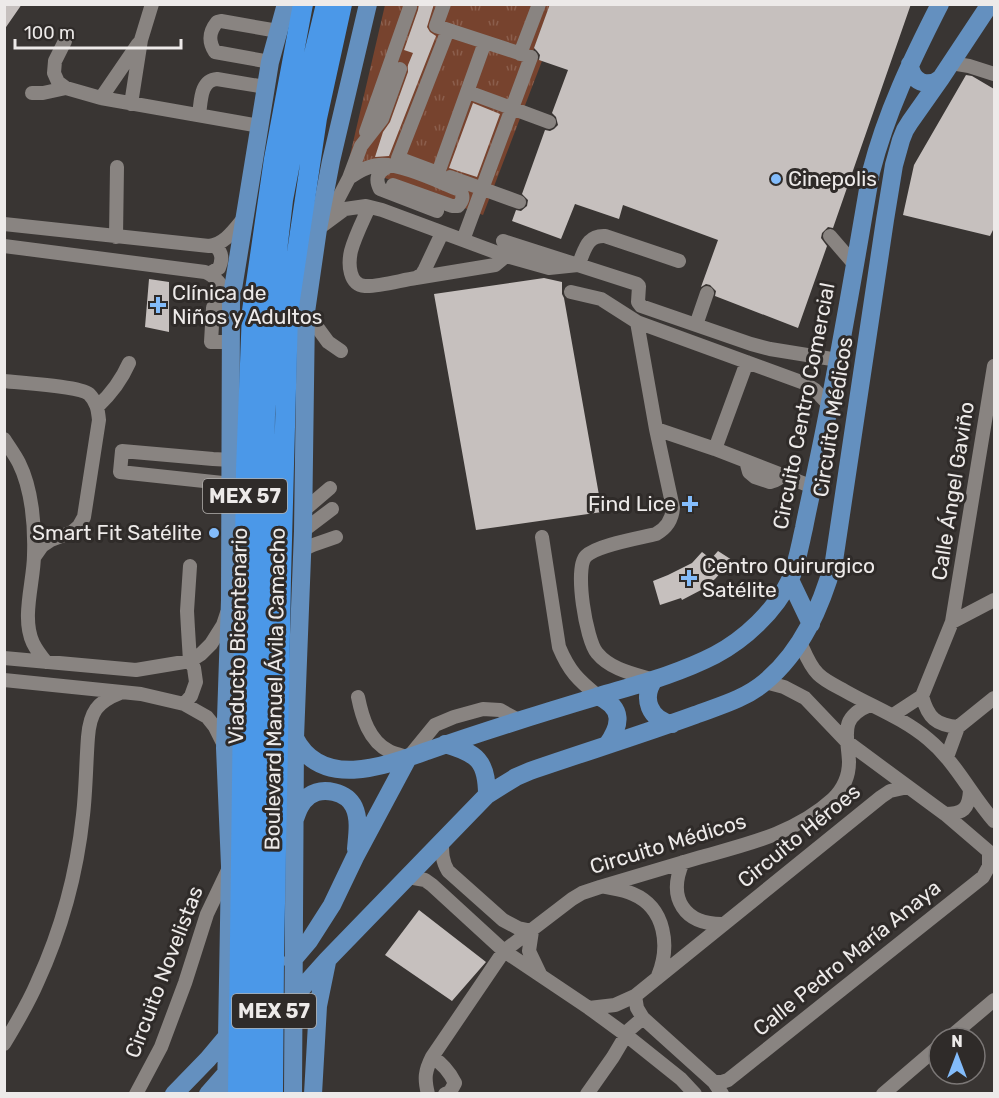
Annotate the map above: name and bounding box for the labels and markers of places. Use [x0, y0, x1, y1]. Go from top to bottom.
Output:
place label: Cinepolis [788, 166, 877, 191]
marker: Cinepolis [769, 172, 783, 186]
place label: Clínica de Niños y Adultos [172, 280, 323, 329]
marker: Clínica de Niños y Adultos [149, 296, 167, 314]
place label: Find Lice [588, 491, 676, 516]
marker: Find Lice [681, 495, 699, 513]
place label: Smart Fit Satélite [32, 520, 202, 545]
marker: Smart Fit Satélite [207, 526, 221, 540]
place label: Centro Quirurgico Satélite [702, 553, 875, 602]
marker: Centro Quirurgico Satélite [680, 569, 698, 587]

